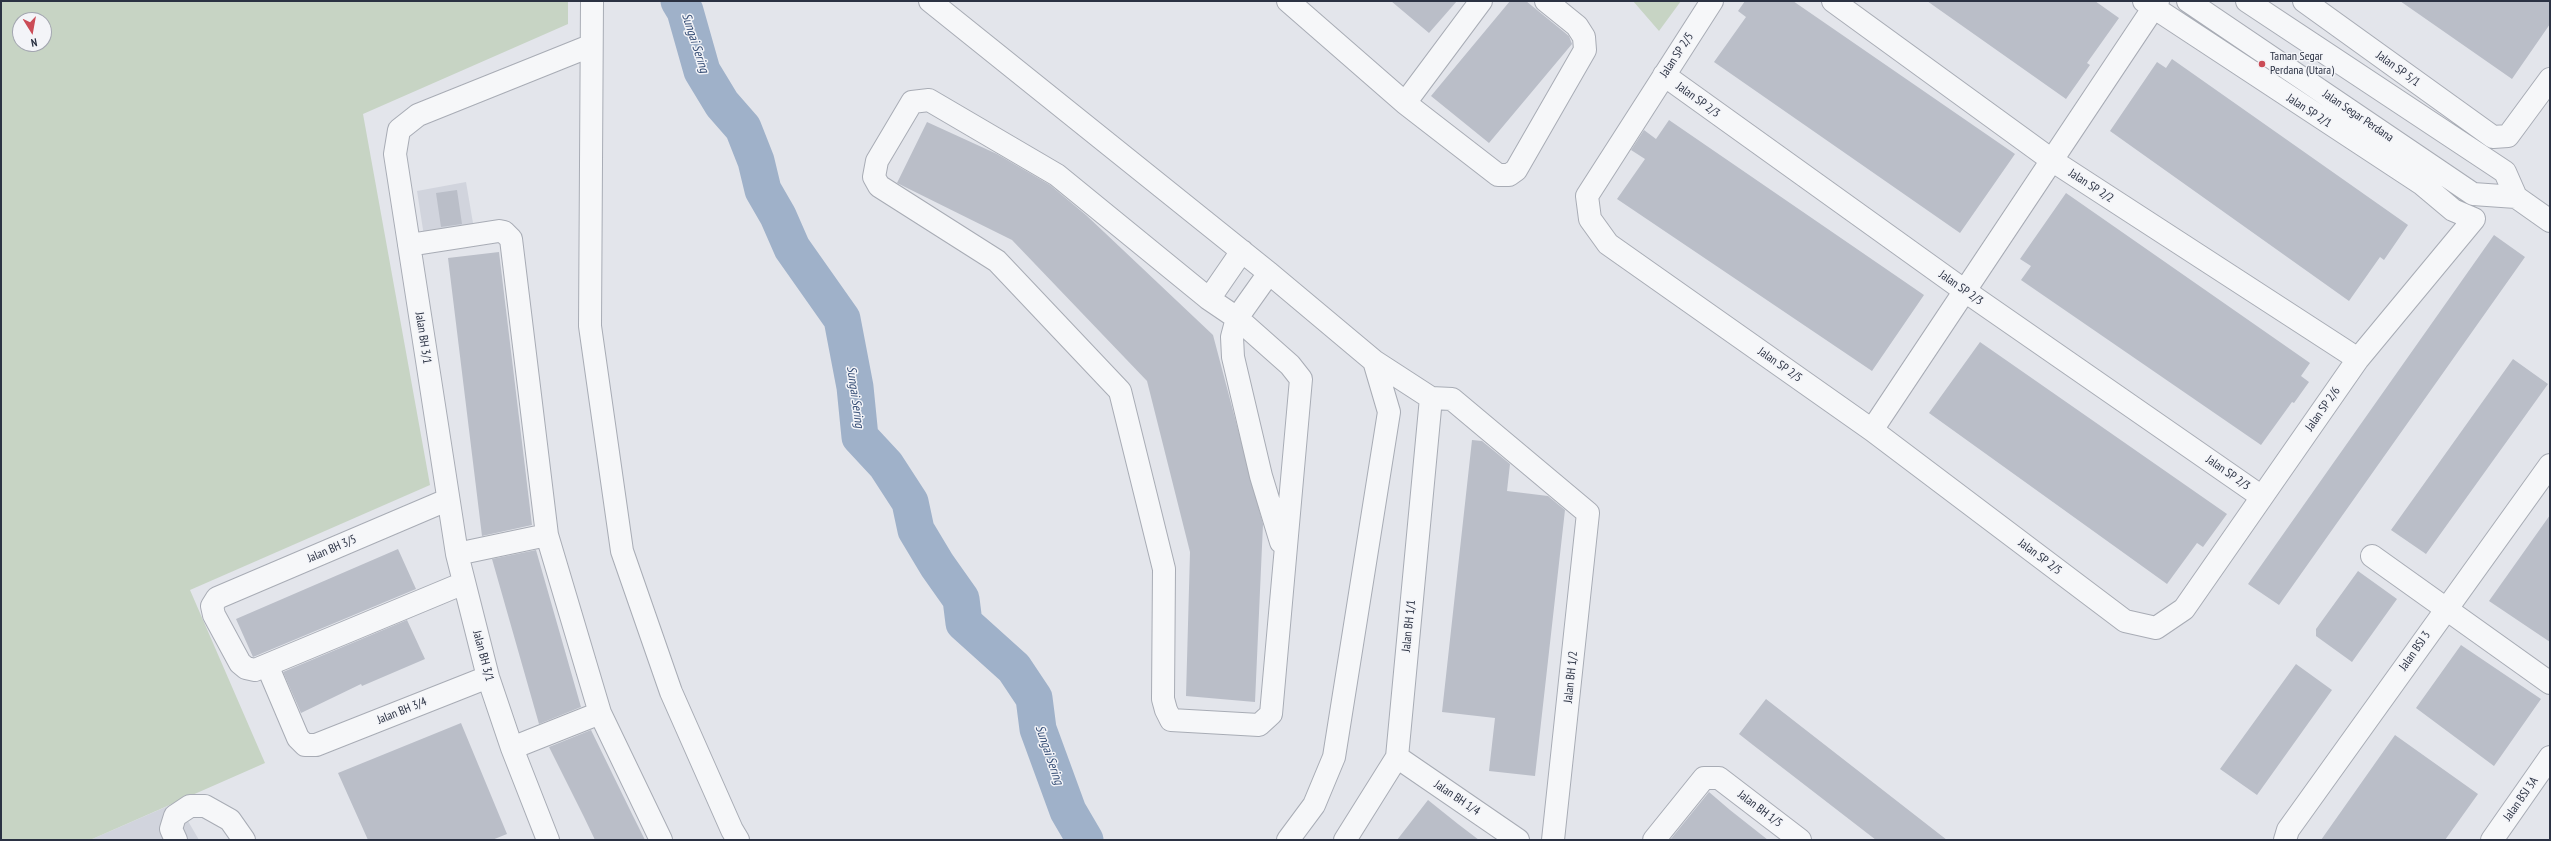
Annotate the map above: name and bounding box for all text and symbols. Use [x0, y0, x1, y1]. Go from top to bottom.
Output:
water label: Sungai Sering [678, 11, 712, 75]
north arrow [12, 12, 52, 52]
street label: Jalan SP 2/5 [1657, 30, 1697, 80]
text: N [30, 35, 38, 50]
street label: Jalan SP 5/1 [2373, 48, 2423, 90]
place label: Taman Segar Perdana (Utara) [2270, 50, 2334, 78]
marker: Taman Segar Perdana (Utara) [2257, 59, 2267, 69]
street label: Jalan SP 2/3 [1673, 79, 1723, 121]
street label: Jalan Segar Perdana [2320, 87, 2396, 145]
street label: Jalan SP 2/1 [2284, 91, 2334, 131]
street label: Jalan SP 2/2 [2066, 166, 2116, 206]
street label: Jalan SP 2/3 [1936, 268, 1986, 308]
street label: Jalan BH 3/1 [412, 311, 434, 365]
street label: Jalan SP 2/5 [1755, 345, 1805, 385]
water label: Sungai Sering [843, 365, 867, 429]
street label: Jalan SP 2/6 [2303, 384, 2343, 434]
street label: Jalan SP 2/3 [2203, 453, 2253, 493]
street label: Jalan BH 3/5 [305, 532, 359, 566]
street label: Jalan SP 2/5 [2015, 536, 2065, 578]
street label: Jalan BH 1/1 [1399, 599, 1419, 653]
street label: Jalan BH 3/1 [469, 629, 497, 683]
street label: Jalan BSJ 3 [2396, 629, 2434, 673]
street label: Jalan BH 1/2 [1561, 650, 1581, 704]
street label: Jalan BH 3/4 [375, 695, 429, 727]
water label: Sungai Sering [1032, 723, 1066, 787]
street label: Jalan BSJ 3A [2501, 774, 2541, 824]
street label: Jalan BH 1/4 [1431, 777, 1483, 819]
street label: Jalan BH 1/5 [1735, 788, 1785, 830]

